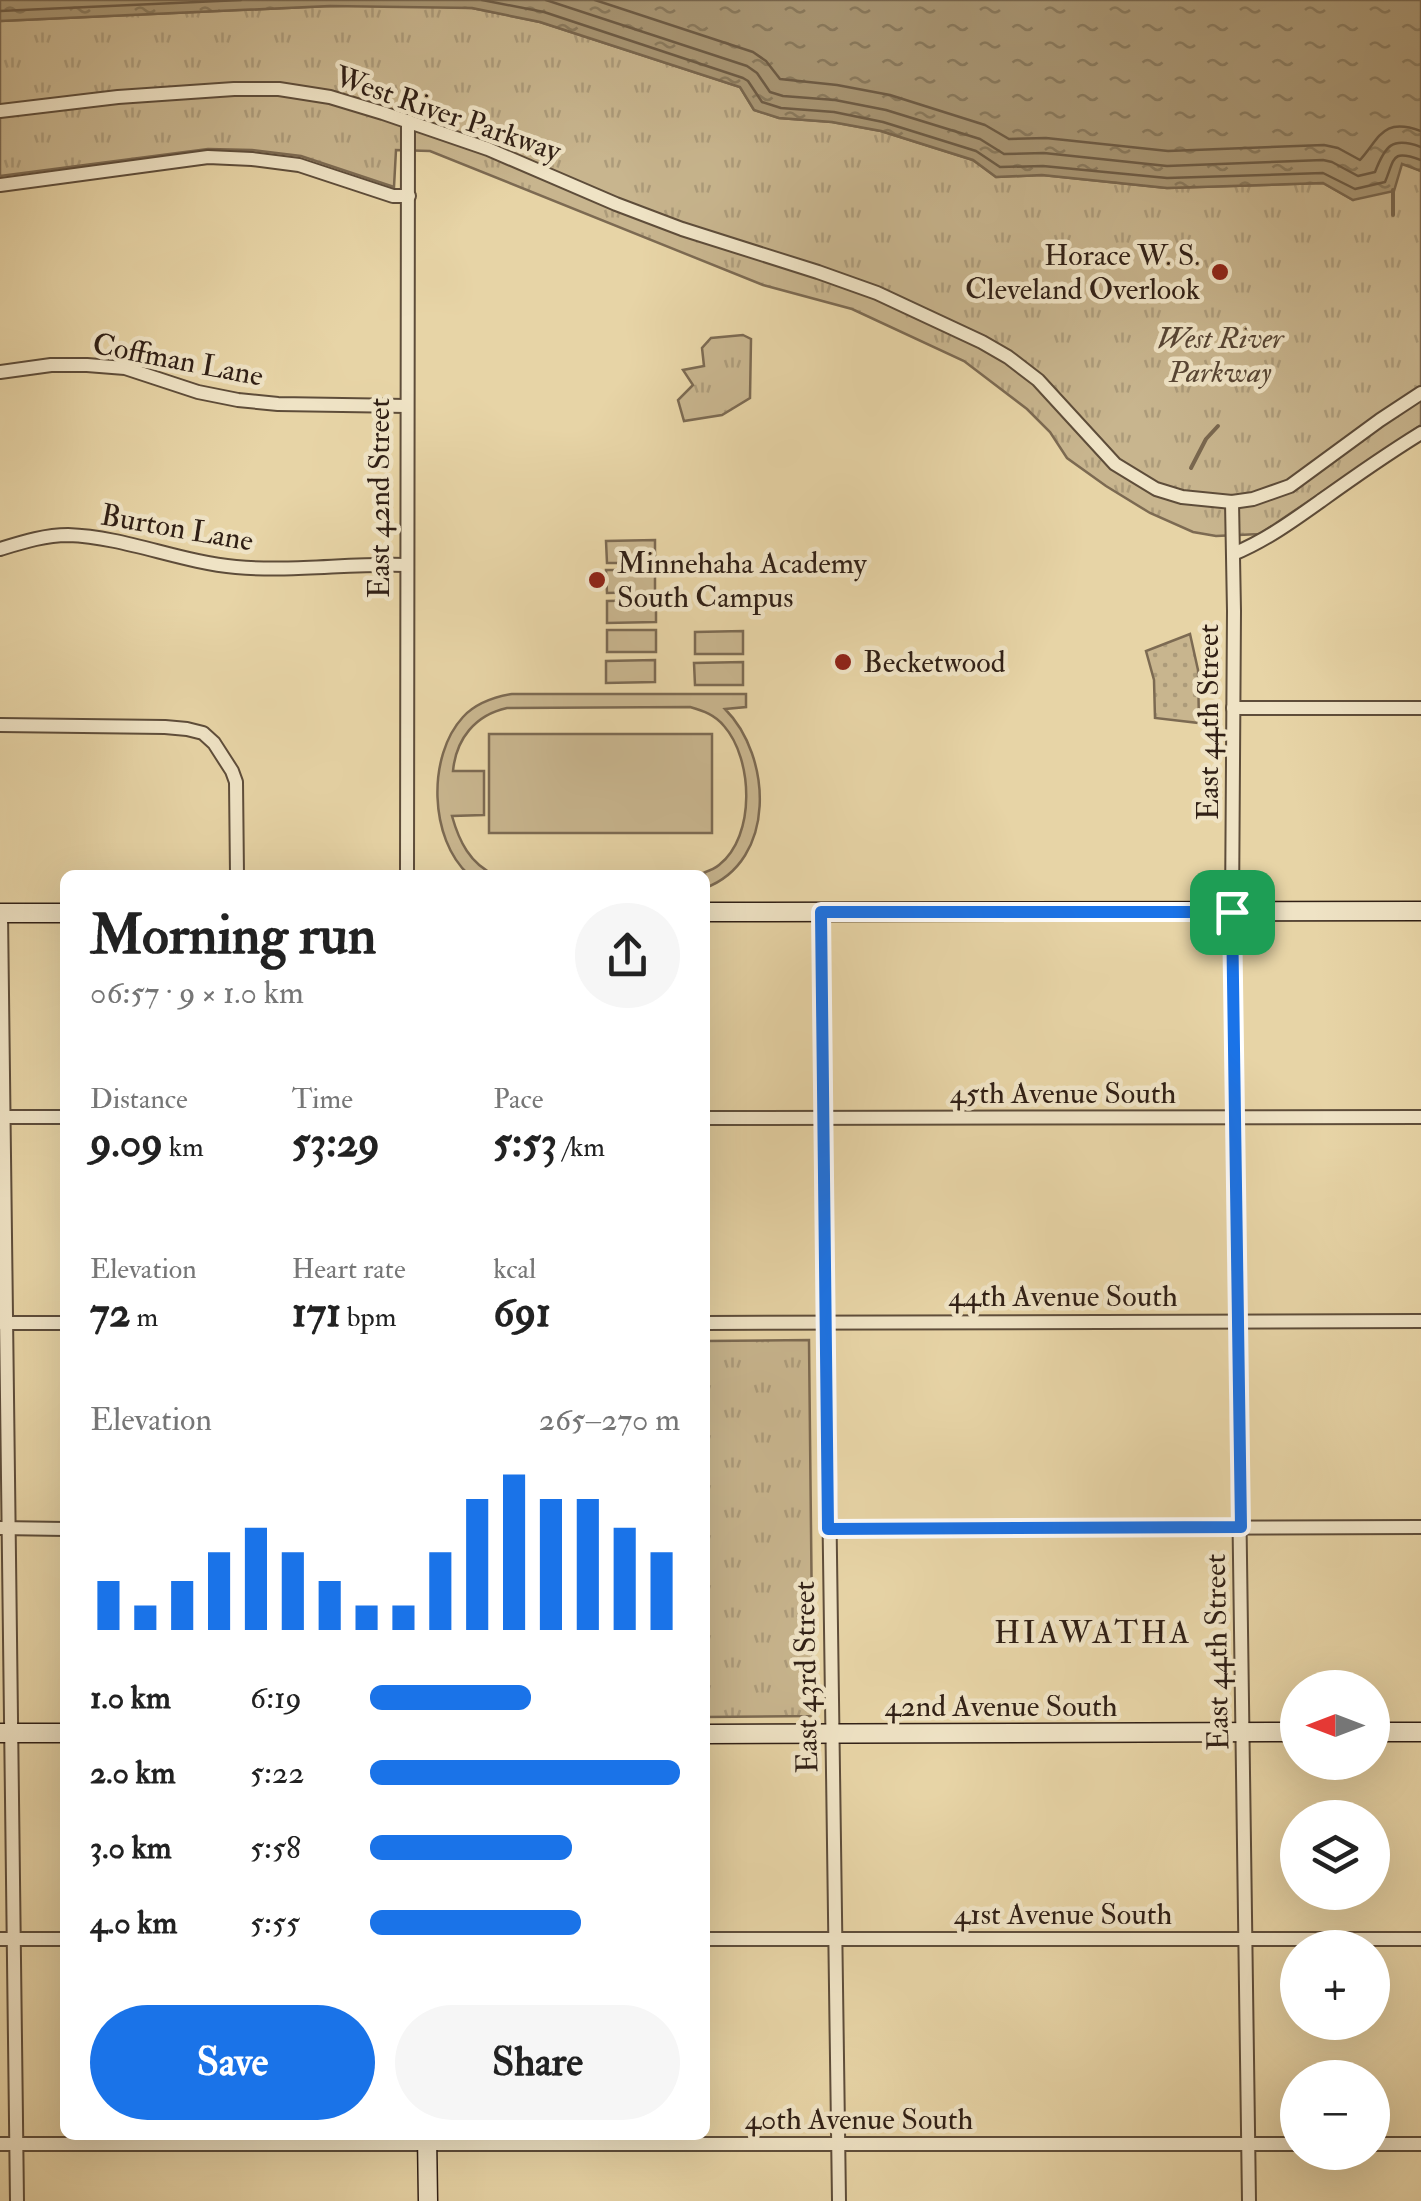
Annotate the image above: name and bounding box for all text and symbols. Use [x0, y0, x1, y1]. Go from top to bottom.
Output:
street label: West River Parkway [329, 58, 567, 170]
place label: Horace W. S. Cleveland Overlook [965, 237, 1200, 308]
marker: Horace W. S. Cleveland Overlook [1209, 261, 1231, 283]
park label: West River Parkway [1157, 320, 1285, 391]
street label: Coffman Lane [90, 325, 266, 395]
street label: East 42nd Street [361, 398, 398, 598]
street label: Burton Lane [98, 496, 256, 560]
place label: Minnehaha Academy South Campus [617, 545, 868, 616]
marker: Minnehaha Academy South Campus [586, 569, 608, 591]
street label: East 44th Street [1190, 623, 1227, 820]
place label: Becketwood [863, 644, 1006, 681]
marker: Becketwood [832, 651, 854, 673]
pin [1190, 870, 1275, 955]
icon: arrive [1205, 885, 1260, 940]
text: Morning run [90, 901, 376, 970]
button: share [575, 903, 680, 1008]
text: 06:57 · 9 × 1.0 km [90, 973, 304, 1013]
street label: 45th Avenue South [950, 1075, 1176, 1112]
text: Distance [90, 1082, 188, 1117]
text: Time [292, 1082, 353, 1117]
text: Pace [493, 1082, 544, 1117]
text: 9.09 [90, 1117, 163, 1169]
text: 53:29 [292, 1117, 379, 1169]
text: 5:53 [493, 1117, 557, 1169]
text: km [163, 1130, 204, 1165]
text: /km [557, 1130, 605, 1165]
text: Elevation [90, 1252, 197, 1287]
text: Heart rate [292, 1252, 406, 1287]
text: kcal [493, 1252, 536, 1287]
street label: 44th Avenue South [948, 1278, 1178, 1315]
text: 72 [90, 1287, 131, 1339]
text: 171 [292, 1287, 341, 1339]
text: 691 [493, 1287, 551, 1339]
text: m [131, 1300, 158, 1335]
text: bpm [341, 1300, 396, 1335]
text: Elevation [90, 1400, 212, 1440]
text: 265–270 m [539, 1400, 680, 1440]
street label: East 44th Street [1197, 1553, 1237, 1751]
street label: East 43rd Street [786, 1580, 826, 1773]
district label: HIAWATHA [994, 1613, 1192, 1653]
north arrow [1280, 1670, 1390, 1780]
map controls [1280, 1670, 1390, 2170]
text: 1.0 km [90, 1678, 171, 1718]
text: 6:19 [250, 1678, 302, 1718]
street label: 42nd Avenue South [884, 1688, 1118, 1725]
text: 2.0 km [90, 1753, 176, 1793]
text: 5:22 [250, 1753, 304, 1793]
button: layers [1280, 1800, 1390, 1910]
text: 3.0 km [90, 1828, 172, 1868]
text: 5:58 [250, 1828, 301, 1868]
street label: 41st Avenue South [954, 1896, 1172, 1933]
text: 4.0 km [90, 1903, 177, 1943]
text: 5:55 [250, 1903, 300, 1943]
button: + [1280, 1930, 1390, 2040]
button: Save [90, 2005, 375, 2120]
button: Share [395, 2005, 680, 2120]
button: − [1280, 2060, 1390, 2170]
street label: 40th Avenue South [745, 2101, 974, 2138]

